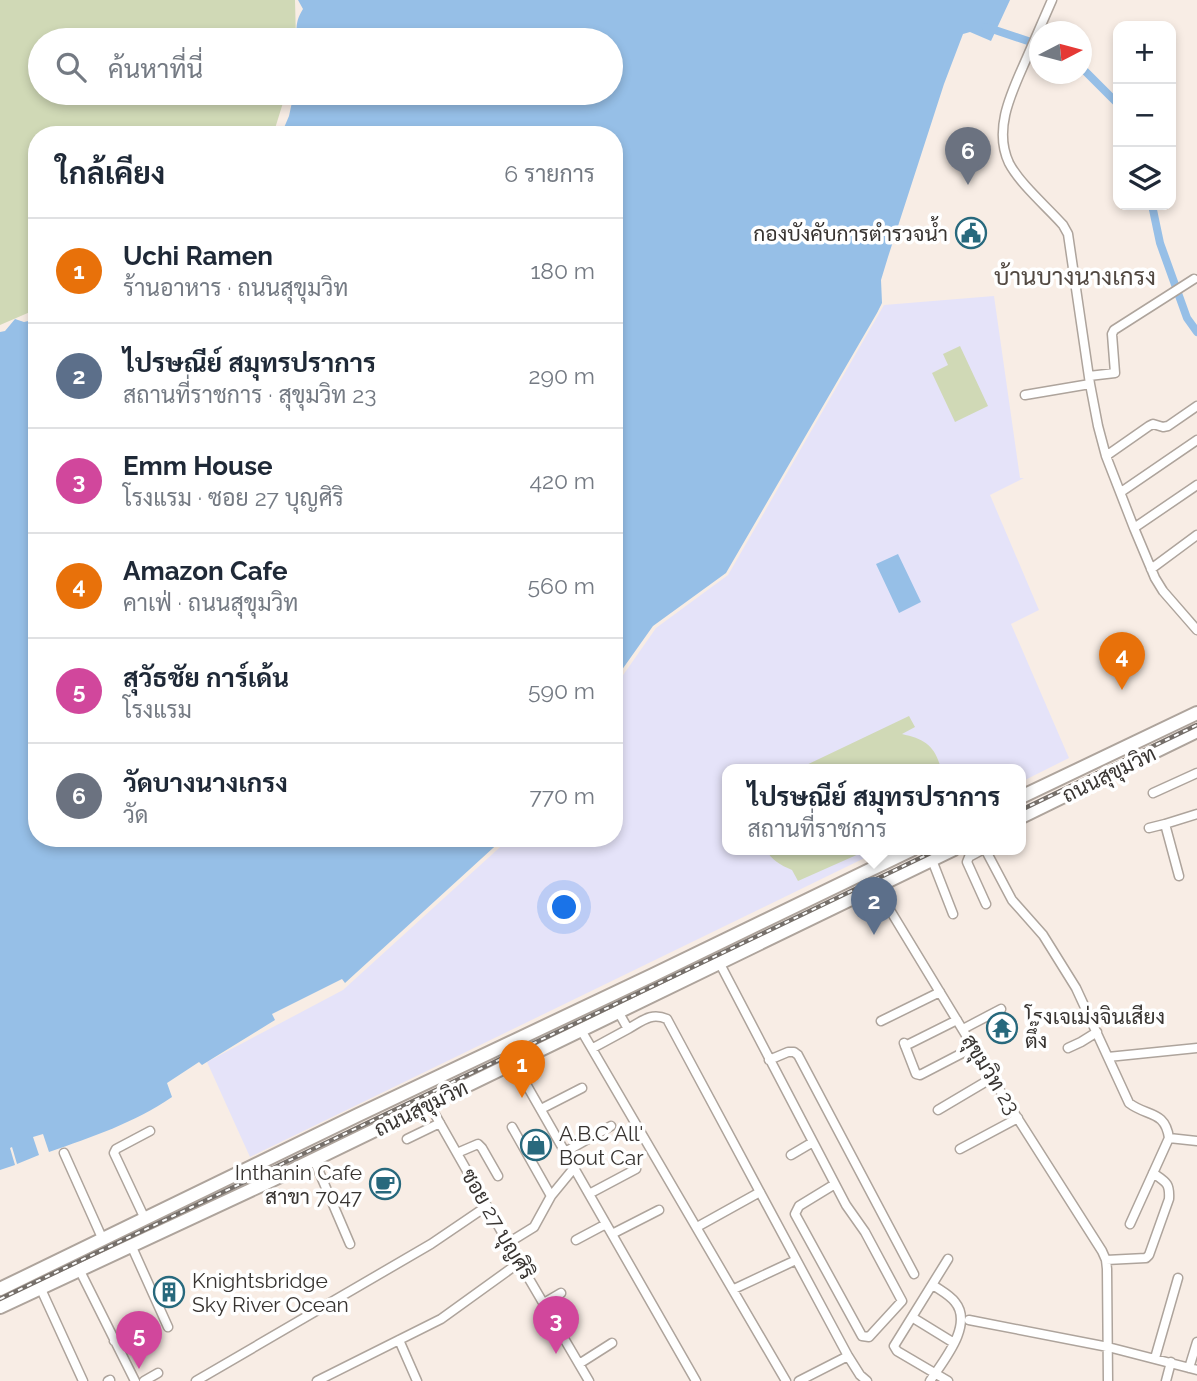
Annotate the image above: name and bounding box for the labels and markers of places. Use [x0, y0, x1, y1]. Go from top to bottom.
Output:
pin: 6 [945, 127, 991, 185]
place label: กองบังคับการตำรวจน้ำ [753, 216, 948, 246]
public building icon: กองบังคับการตำรวจน้ำ [954, 216, 988, 250]
pin: 4 [1099, 632, 1145, 690]
pin: 2 [851, 877, 897, 935]
place label: โรงเจเม่งจินเสียง ตึ๊ง [1024, 1004, 1165, 1053]
temple icon: โรงเจเม่งจินเสียง ตึ๊ง [985, 1011, 1019, 1045]
pin: 1 [499, 1040, 545, 1098]
place label: A.B.C All' Bout Car [559, 1121, 644, 1170]
shop icon: A.B.C All' Bout Car [519, 1128, 553, 1162]
place label: Inthanin Cafe สาขา 7047 [235, 1160, 363, 1209]
cafe icon: Inthanin Cafe สาขา 7047 [368, 1167, 402, 1201]
place label: Knightsbridge Sky River Ocean [192, 1268, 349, 1317]
building icon: Knightsbridge Sky River Ocean [152, 1275, 186, 1309]
pin: 3 [533, 1296, 579, 1354]
pin: 5 [116, 1311, 162, 1369]

